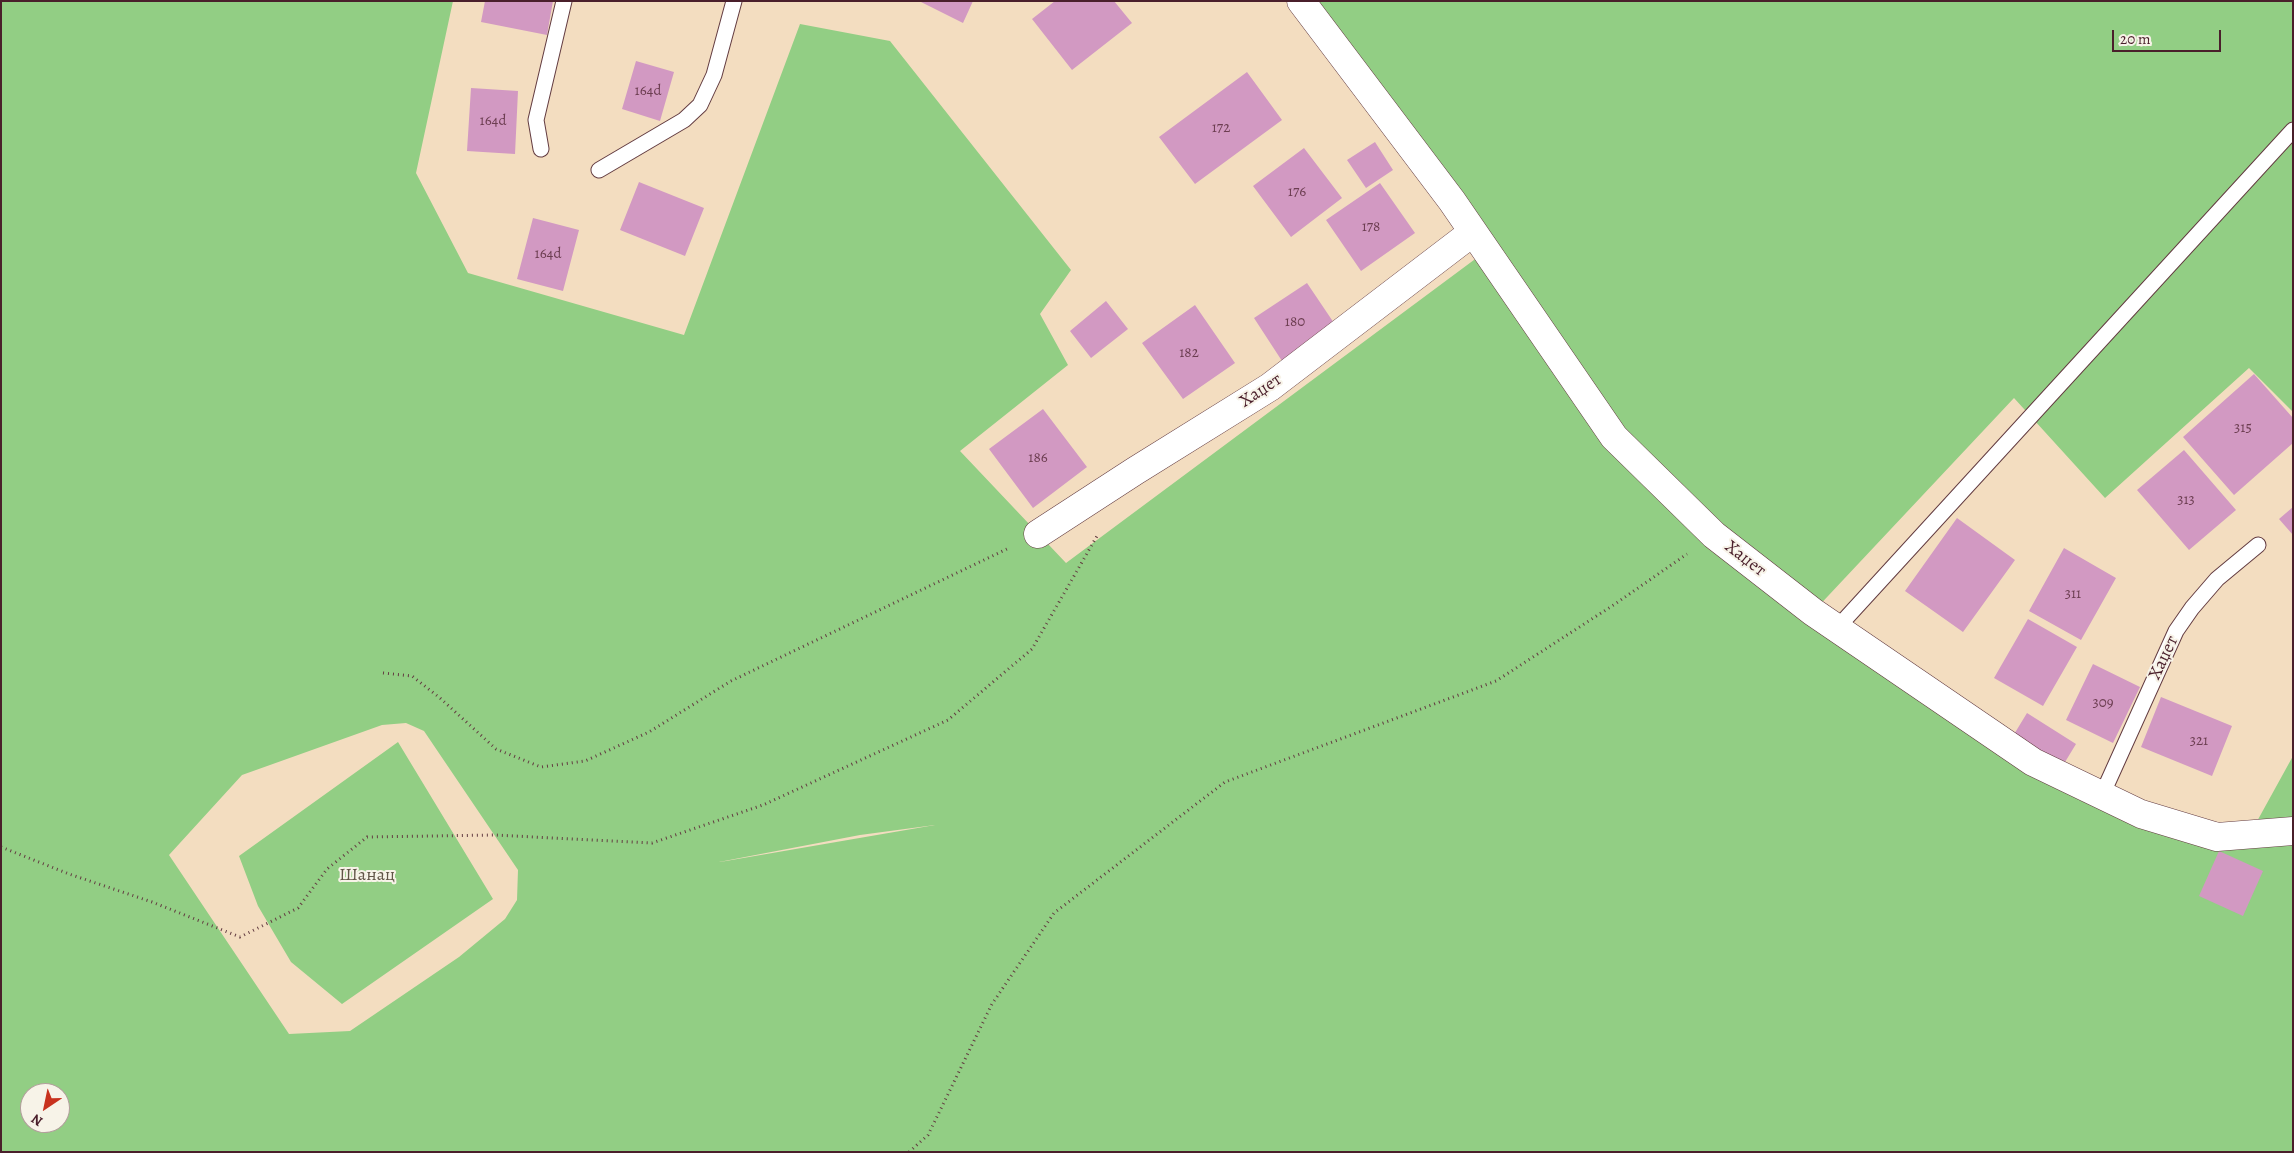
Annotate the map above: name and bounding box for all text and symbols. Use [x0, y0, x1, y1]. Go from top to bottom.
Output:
scale bar [2114, 20, 2223, 52]
text: 20 m [2120, 29, 2151, 49]
house number: 164d [635, 82, 661, 100]
house number: 164d [480, 112, 506, 130]
house number: 172 [1212, 119, 1230, 137]
house number: 176 [1288, 183, 1306, 201]
house number: 178 [1362, 218, 1380, 236]
house number: 164d [535, 245, 561, 263]
house number: 180 [1285, 313, 1305, 331]
house number: 182 [1179, 344, 1199, 362]
street label: Хаџет [1236, 369, 1286, 413]
house number: 315 [2234, 419, 2252, 437]
house number: 186 [1028, 449, 1048, 467]
house number: 313 [2177, 491, 2195, 509]
street label: Хаџет [1720, 536, 1770, 582]
house number: 311 [2065, 585, 2081, 603]
street label: Хаџет [2144, 633, 2184, 683]
house number: 309 [2092, 694, 2114, 712]
house number: 321 [2190, 732, 2208, 750]
park label: Шанац [339, 865, 395, 887]
north arrow [20, 1083, 70, 1133]
text: N [27, 1109, 46, 1131]

